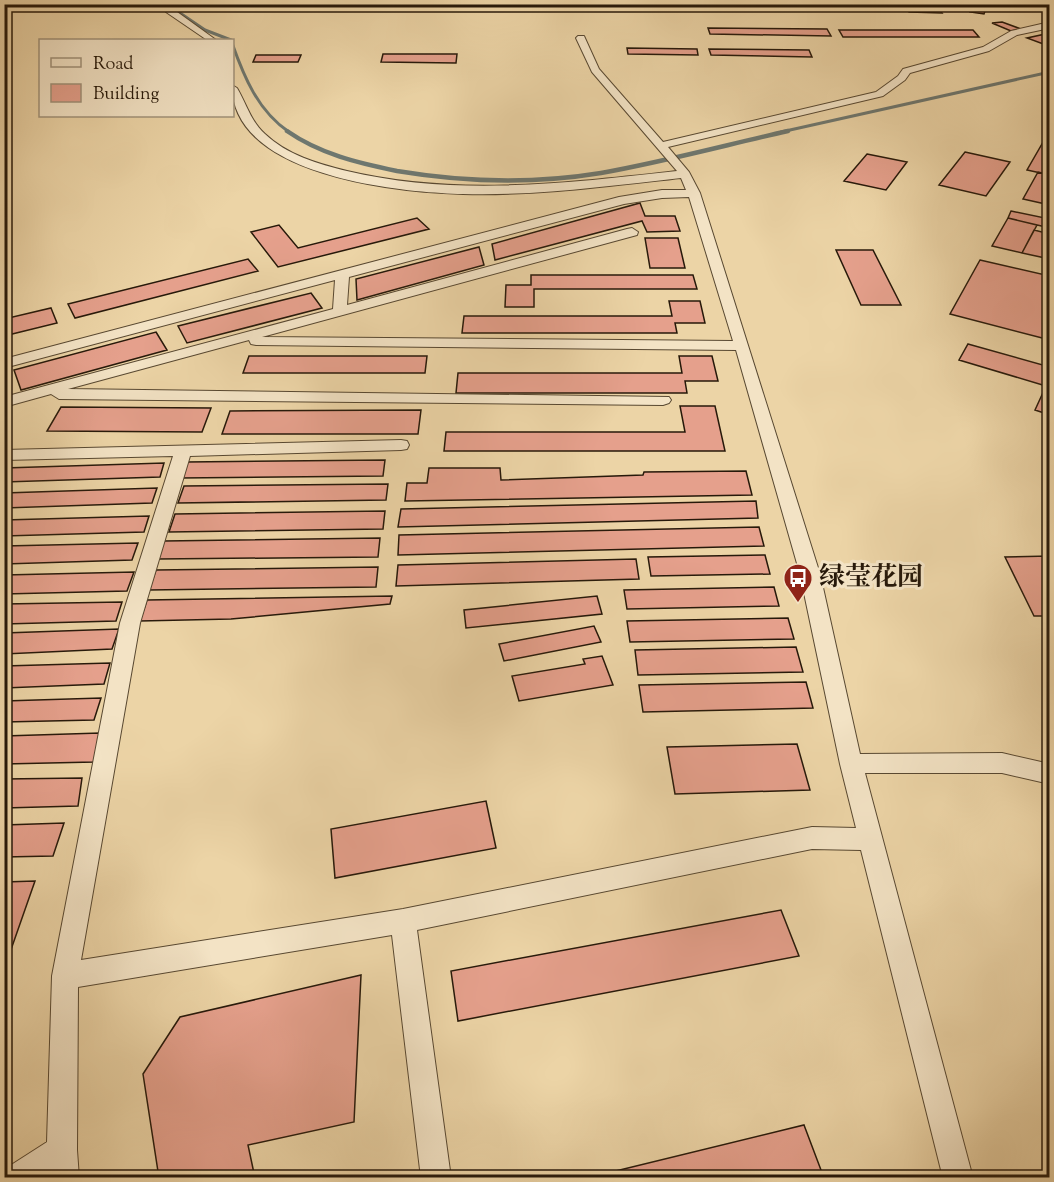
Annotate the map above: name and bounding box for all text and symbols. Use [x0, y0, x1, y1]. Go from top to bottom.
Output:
legend [39, 39, 234, 117]
text: Road [93, 52, 133, 78]
text: Building [93, 82, 159, 108]
place label: 绿莹花园 [819, 560, 923, 597]
bus stop icon: 绿莹花园 [782, 562, 814, 604]

